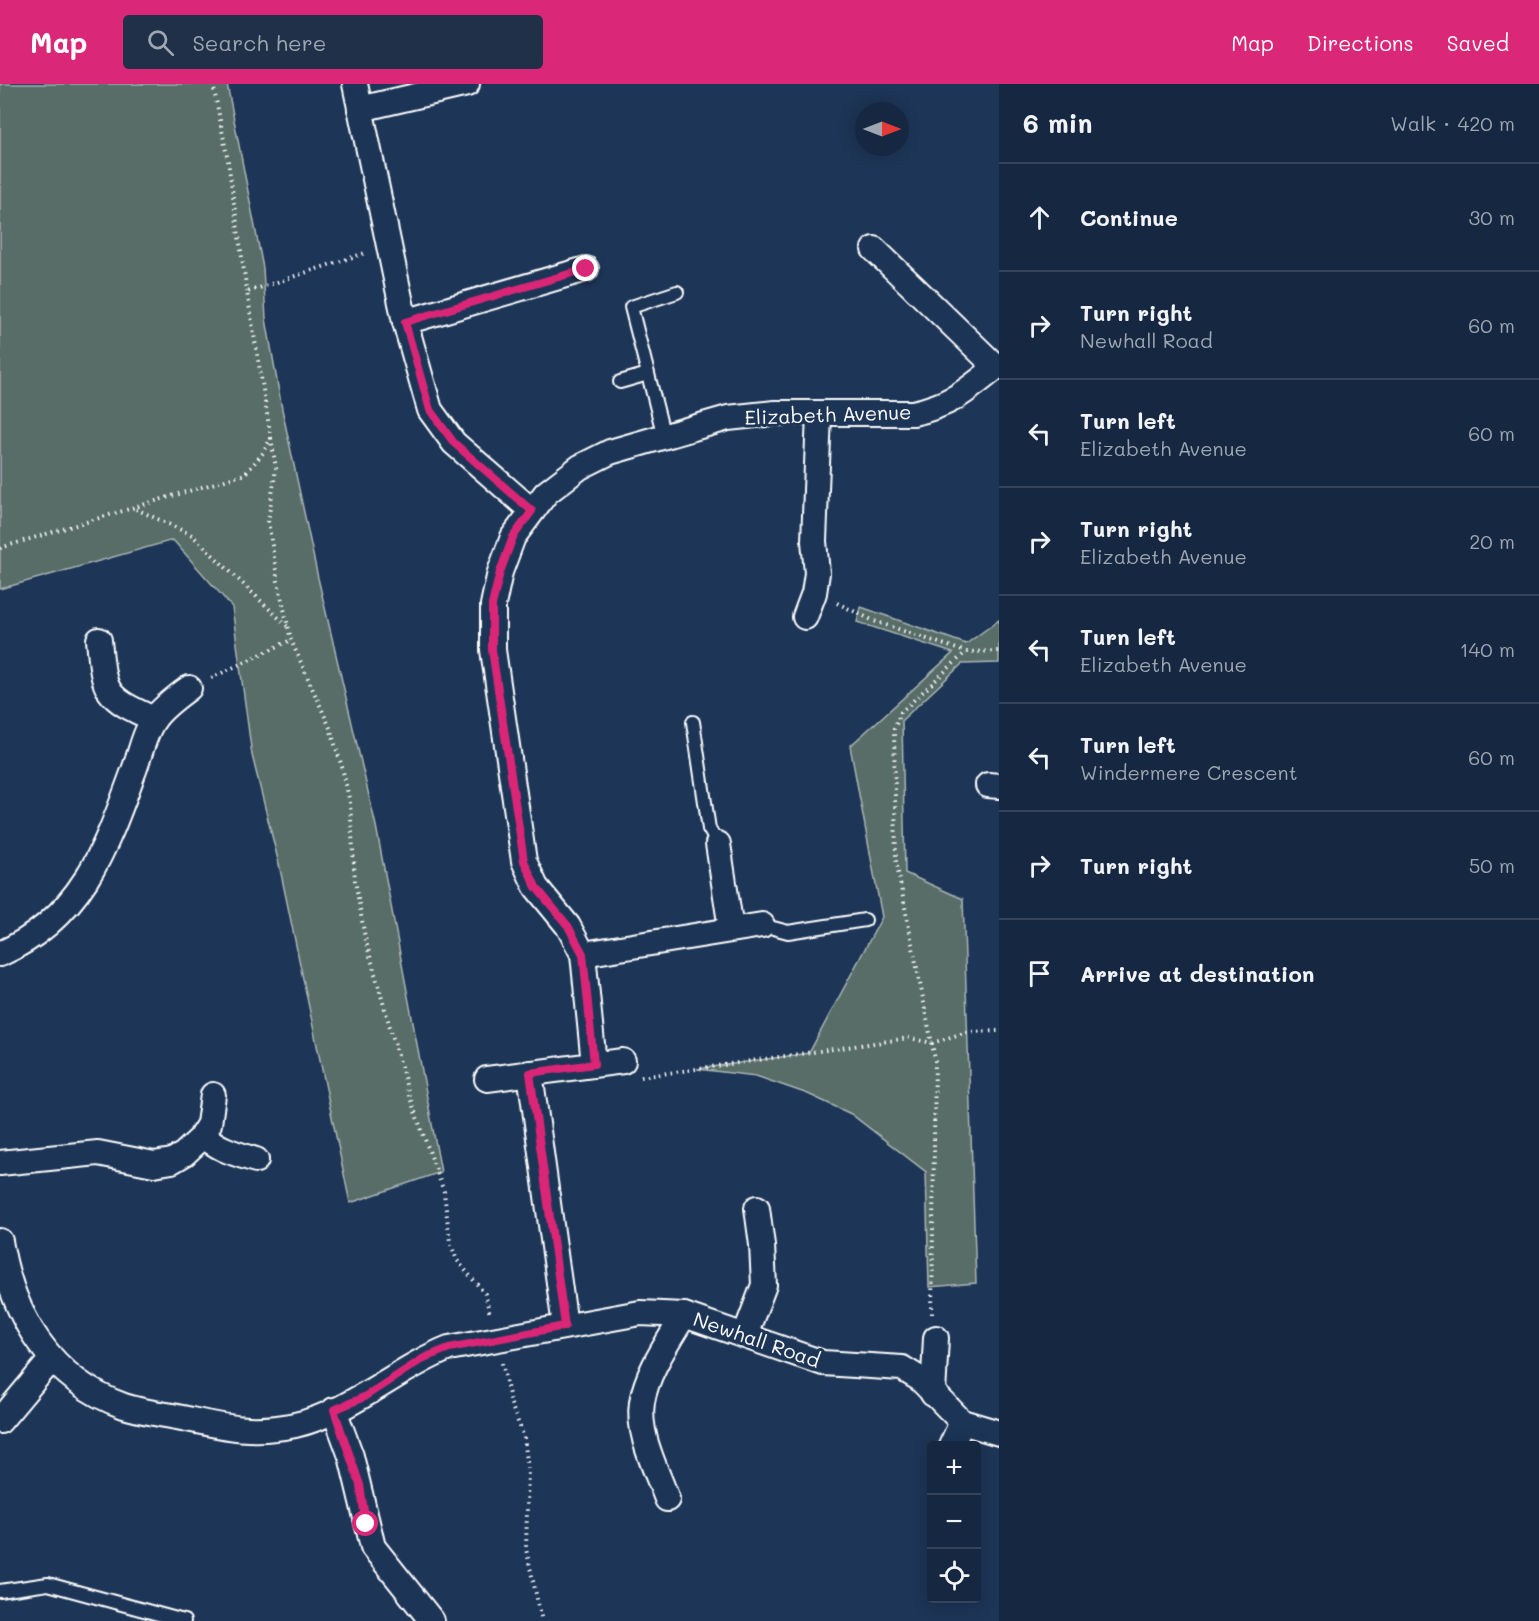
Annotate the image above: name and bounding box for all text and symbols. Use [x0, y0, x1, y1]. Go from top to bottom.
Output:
search box [123, 15, 543, 69]
text: Map [30, 24, 87, 60]
icon: search [144, 26, 177, 59]
text: Search here [192, 28, 326, 57]
text: Map [1231, 29, 1274, 56]
text: Directions [1307, 29, 1414, 56]
text: Saved [1447, 29, 1509, 56]
north arrow [855, 102, 909, 156]
text: 6 min [1023, 106, 1092, 140]
text: Walk · 420 m [1390, 110, 1515, 136]
icon: ahead [1023, 201, 1056, 234]
text: Continue [1080, 203, 1178, 232]
text: 30 m [1469, 204, 1515, 230]
route end [572, 255, 598, 281]
text: Turn right [1080, 298, 1192, 327]
icon: right [1023, 309, 1056, 342]
text: 60 m [1468, 312, 1515, 338]
text: Newhall Road [1080, 327, 1213, 353]
street label: Elizabeth Avenue [744, 398, 912, 430]
text: Turn left [1080, 406, 1176, 435]
icon: left [1023, 417, 1056, 450]
text: 60 m [1468, 420, 1515, 446]
text: Elizabeth Avenue [1080, 435, 1247, 461]
text: Turn right [1080, 514, 1192, 543]
icon: right [1023, 525, 1056, 558]
text: 20 m [1469, 528, 1515, 554]
text: Elizabeth Avenue [1080, 543, 1247, 569]
text: Turn left [1080, 622, 1176, 651]
icon: left [1023, 633, 1056, 666]
text: 140 m [1460, 636, 1515, 662]
text: Elizabeth Avenue [1080, 651, 1247, 677]
text: Turn left [1080, 730, 1176, 759]
icon: left [1023, 741, 1056, 774]
text: 60 m [1468, 744, 1515, 770]
text: Windermere Crescent [1080, 759, 1297, 785]
icon: right [1023, 849, 1056, 882]
text: Turn right [1080, 851, 1192, 880]
text: 50 m [1469, 852, 1515, 878]
icon: arrive [1023, 957, 1056, 990]
text: Arrive at destination [1080, 959, 1315, 988]
street label: Newhall Road [690, 1305, 824, 1373]
map controls [927, 1441, 981, 1603]
button: + [927, 1441, 981, 1495]
button: − [927, 1495, 981, 1549]
route start [352, 1510, 378, 1536]
button: locate [927, 1549, 981, 1603]

